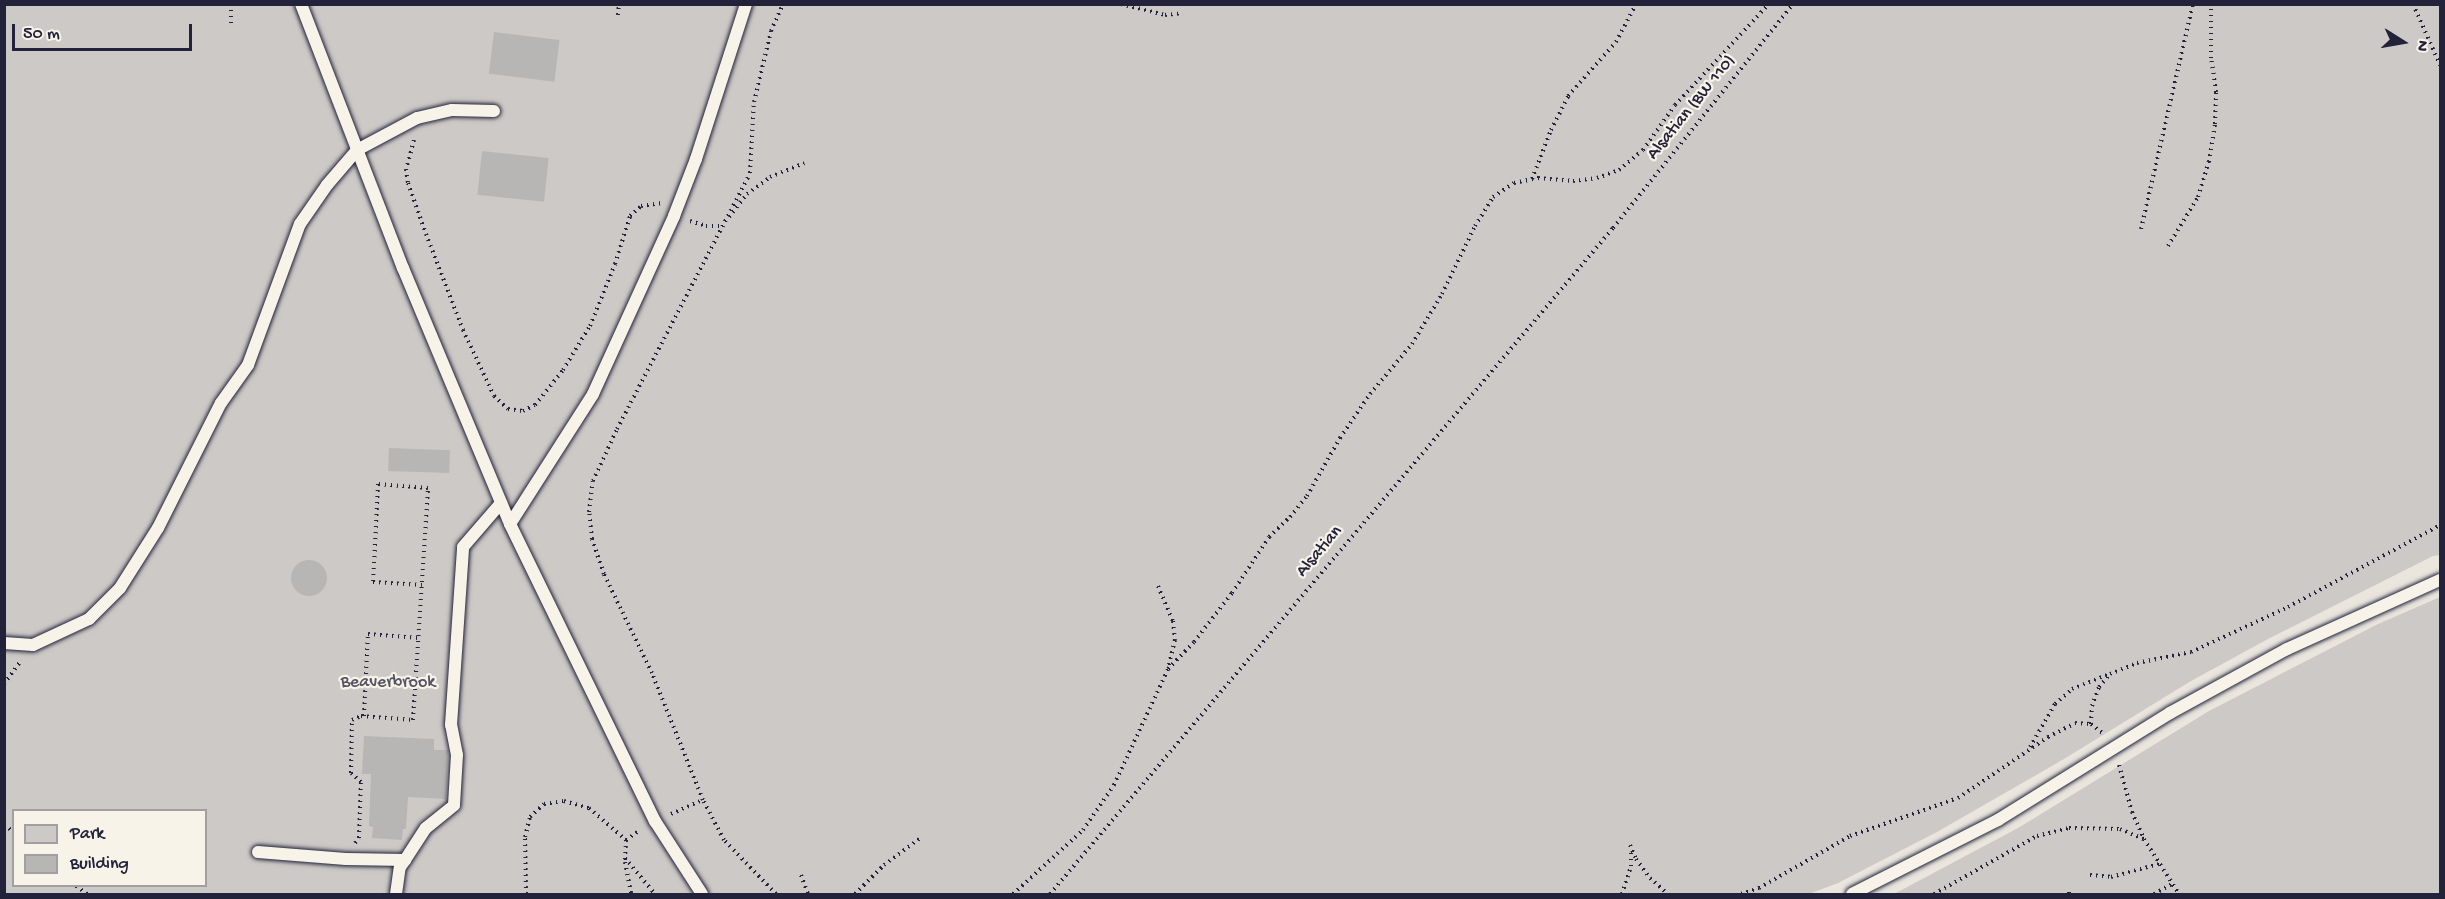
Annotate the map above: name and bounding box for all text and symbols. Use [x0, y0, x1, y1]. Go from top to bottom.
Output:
scale bar [15, 12, 195, 50]
north arrow [2373, 12, 2433, 72]
text: 50 m [23, 24, 60, 45]
text: N [2411, 39, 2431, 52]
street label: Alsatian (BW 110) [1643, 51, 1741, 165]
street label: Alsatian [1292, 522, 1348, 582]
park label: Beaverbrook [341, 672, 435, 694]
legend [12, 809, 207, 887]
text: Park [70, 824, 104, 845]
text: Building [70, 854, 129, 875]

